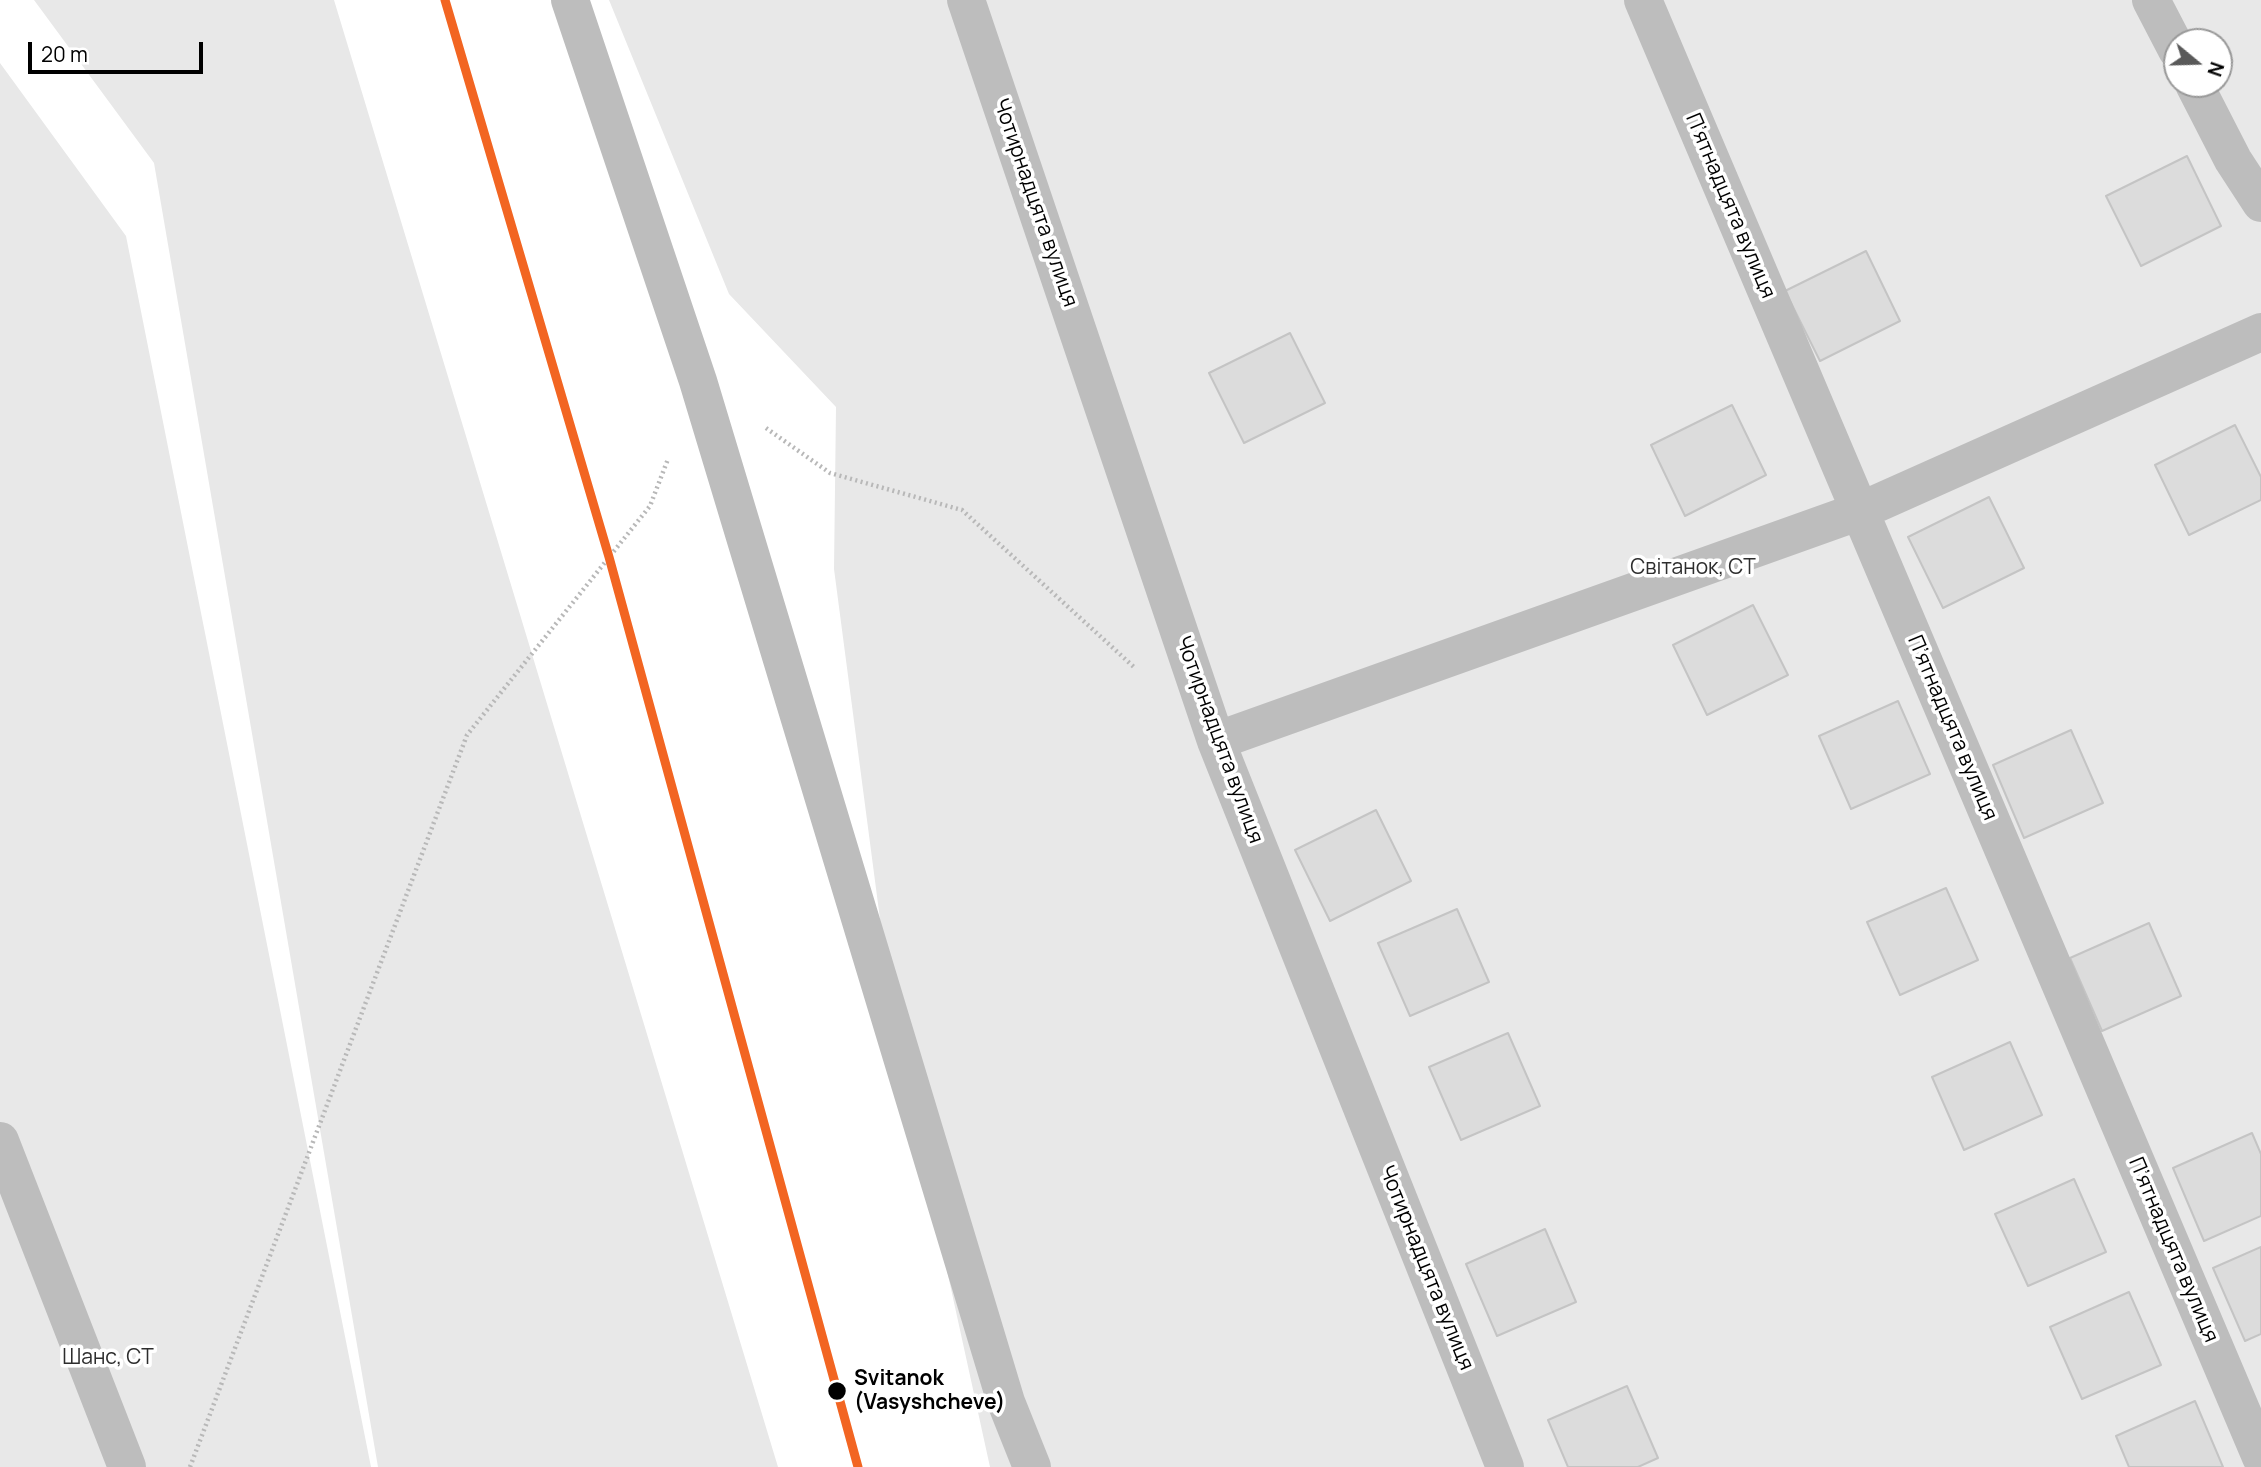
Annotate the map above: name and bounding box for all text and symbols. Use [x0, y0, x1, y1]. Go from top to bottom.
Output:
scale bar [32, 28, 206, 72]
north arrow [2163, 28, 2233, 98]
text: 20 m [41, 40, 88, 68]
text: N [2201, 58, 2230, 80]
street label: Чотирнадцята вулиця [988, 96, 1082, 310]
street label: П’ятнадцята вулиця [1680, 110, 1780, 302]
park label: Світанок, СТ [1630, 555, 1756, 581]
street label: П’ятнадцята вулиця [1902, 632, 2002, 824]
street label: Чотирнадцята вулиця [1170, 633, 1268, 847]
street label: П’ятнадцята вулиця [2123, 1154, 2223, 1346]
street label: Чотирнадцята вулиця [1373, 1162, 1479, 1374]
park label: Шанс, СТ [62, 1345, 154, 1371]
place label: Svitanok (Vasyshcheve) [854, 1366, 1005, 1416]
marker: Svitanok (Vasyshcheve) [826, 1380, 848, 1402]

